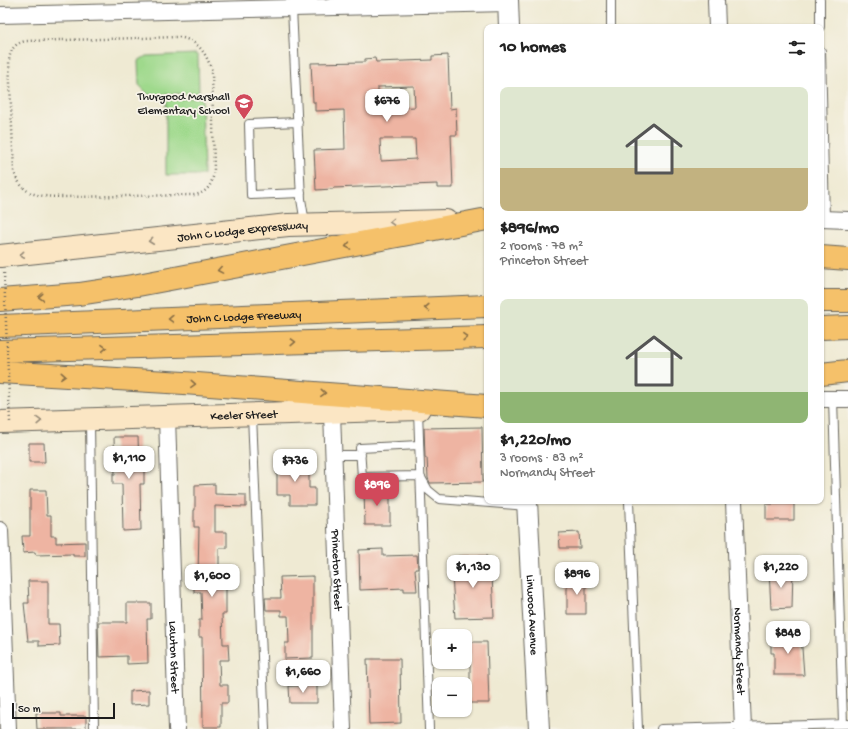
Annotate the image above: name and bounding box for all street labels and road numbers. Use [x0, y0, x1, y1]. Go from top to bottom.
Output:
street label: John C Lodge Expressway [177, 219, 308, 246]
street label: John C Lodge Freeway [186, 309, 302, 327]
street label: Keeler Street [210, 408, 279, 424]
street label: Princeton Street [327, 528, 344, 612]
street label: Linwood Avenue [522, 574, 540, 656]
street label: Normandy Street [729, 607, 747, 696]
street label: Lawton Street [165, 621, 181, 694]

